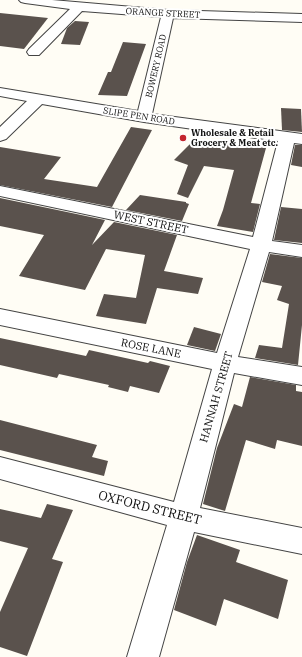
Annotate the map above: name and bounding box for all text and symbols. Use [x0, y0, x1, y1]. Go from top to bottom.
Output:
street label: ORANGE STREET [125, 5, 201, 20]
street label: BOWERY ROAD [143, 33, 168, 99]
street label: SLIPE PEN ROAD [102, 104, 176, 127]
place label: Wholesale & Retail Grocery & Meat etc. [191, 127, 278, 148]
marker: Wholesale & Retail Grocery & Meat etc. [178, 133, 188, 143]
street label: WEST STREET [112, 207, 190, 237]
street label: ROSE LANE [120, 335, 182, 361]
street label: HANNAH STREET [196, 350, 236, 444]
street label: OXFORD STREET [96, 486, 204, 529]

